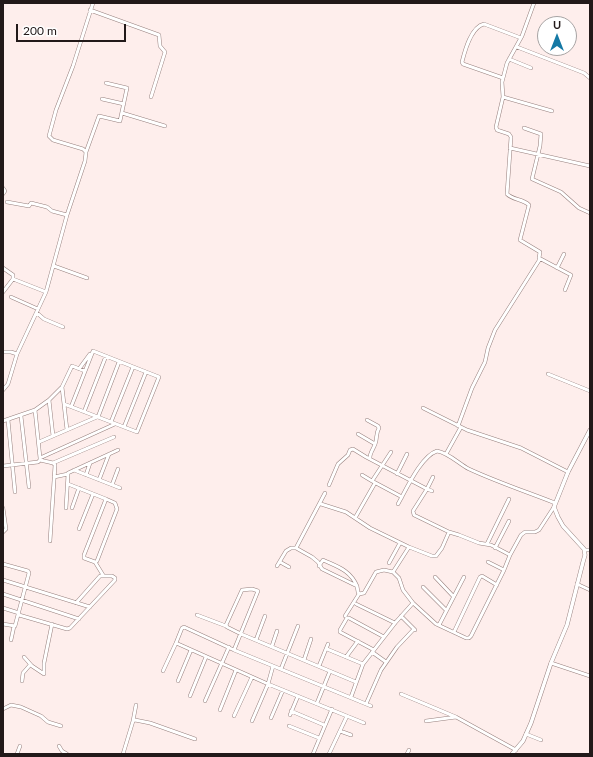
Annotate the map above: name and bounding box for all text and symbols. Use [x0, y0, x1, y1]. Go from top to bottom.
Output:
scale bar [18, 16, 128, 42]
north arrow [537, 16, 577, 56]
text: U [553, 18, 561, 31]
text: 200 m [23, 23, 57, 38]

